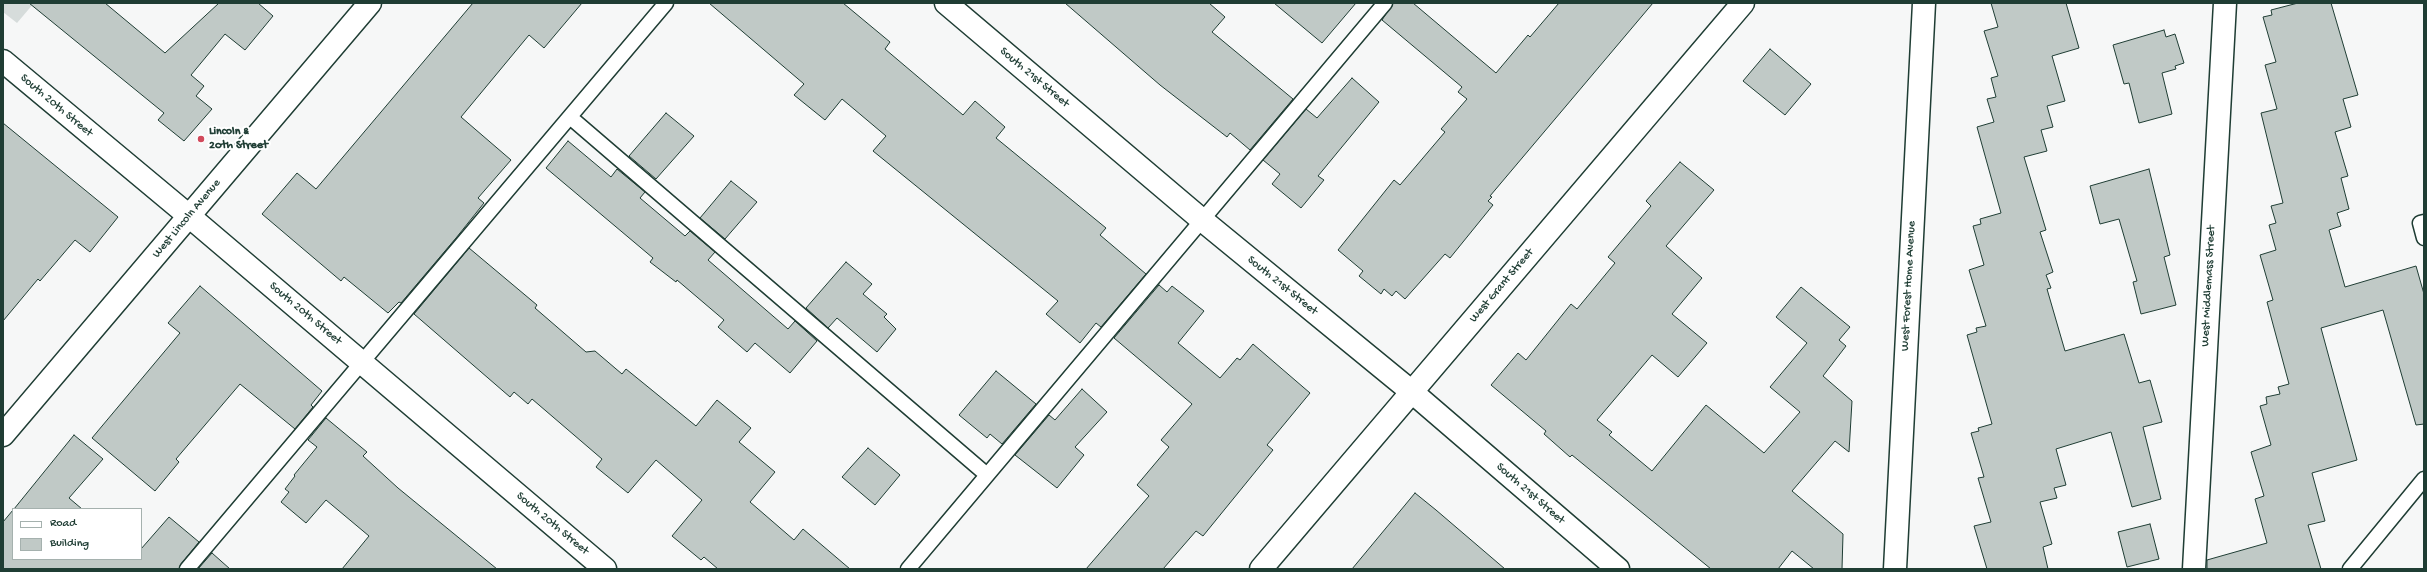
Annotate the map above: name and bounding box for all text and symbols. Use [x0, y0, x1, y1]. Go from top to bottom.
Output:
street label: South 21st Street [996, 45, 1072, 111]
street label: South 20th Street [17, 71, 95, 141]
place label: Lincoln & 20th Street [209, 125, 268, 153]
marker: Lincoln & 20th Street [196, 134, 206, 144]
street label: West Lincoln Avenue [150, 177, 224, 261]
street label: West Forest Home Avenue [1898, 221, 1920, 351]
street label: West Middlemass Street [2199, 225, 2219, 347]
street label: West Grant Street [1467, 246, 1537, 326]
street label: South 21st Street [1244, 253, 1320, 319]
street label: South 20th Street [266, 279, 344, 349]
street label: South 21st Street [1493, 460, 1567, 528]
street label: South 20th Street [513, 489, 591, 559]
legend [12, 508, 142, 560]
text: Road [50, 517, 76, 531]
text: Building [50, 537, 89, 551]

